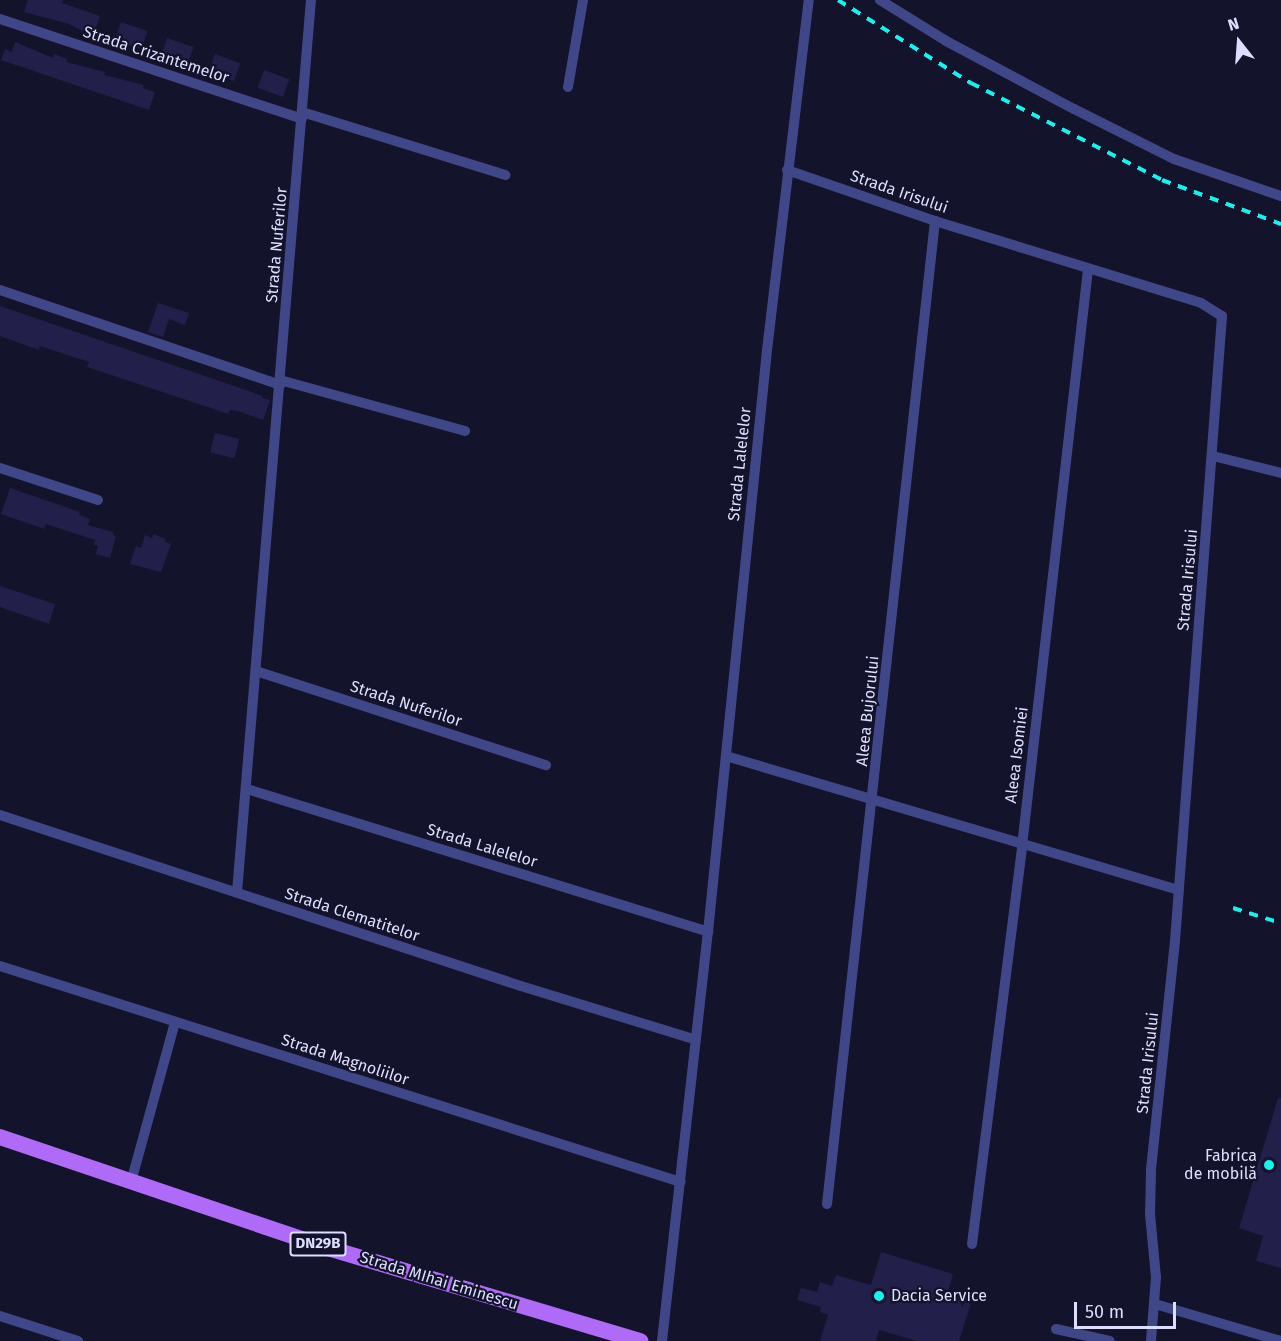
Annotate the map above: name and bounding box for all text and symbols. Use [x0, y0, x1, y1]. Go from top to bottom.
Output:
north arrow [1209, 12, 1269, 72]
text: N [1226, 14, 1241, 35]
street label: Strada Crizantemelor [81, 22, 231, 88]
street label: Strada Irisului [848, 166, 950, 218]
street label: Strada Nuferilor [262, 186, 292, 304]
street label: Strada Lalelelor [724, 406, 756, 522]
street label: Strada Irisului [1174, 528, 1202, 632]
street label: Aleea Bujorului [853, 655, 883, 767]
street label: Strada Nuferilor [348, 677, 464, 731]
street label: Aleea Isomiei [1002, 706, 1032, 804]
street label: Strada Lalelelor [424, 820, 540, 872]
street label: Strada Clematitelor [282, 884, 422, 946]
street label: Strada Irisului [1133, 1011, 1163, 1115]
street label: Strada Magnoliilor [279, 1030, 411, 1090]
place label: Fabrica de mobilă [1184, 1146, 1257, 1184]
marker: Fabrica de mobilă [1262, 1158, 1276, 1172]
road number: DN29B [290, 1232, 346, 1256]
street label: Strada MIhai Eminescu [358, 1248, 520, 1314]
place label: Dacia Service [891, 1286, 987, 1306]
marker: Dacia Service [872, 1289, 886, 1303]
scale bar [1077, 1290, 1179, 1328]
text: 50 m [1085, 1301, 1124, 1323]

